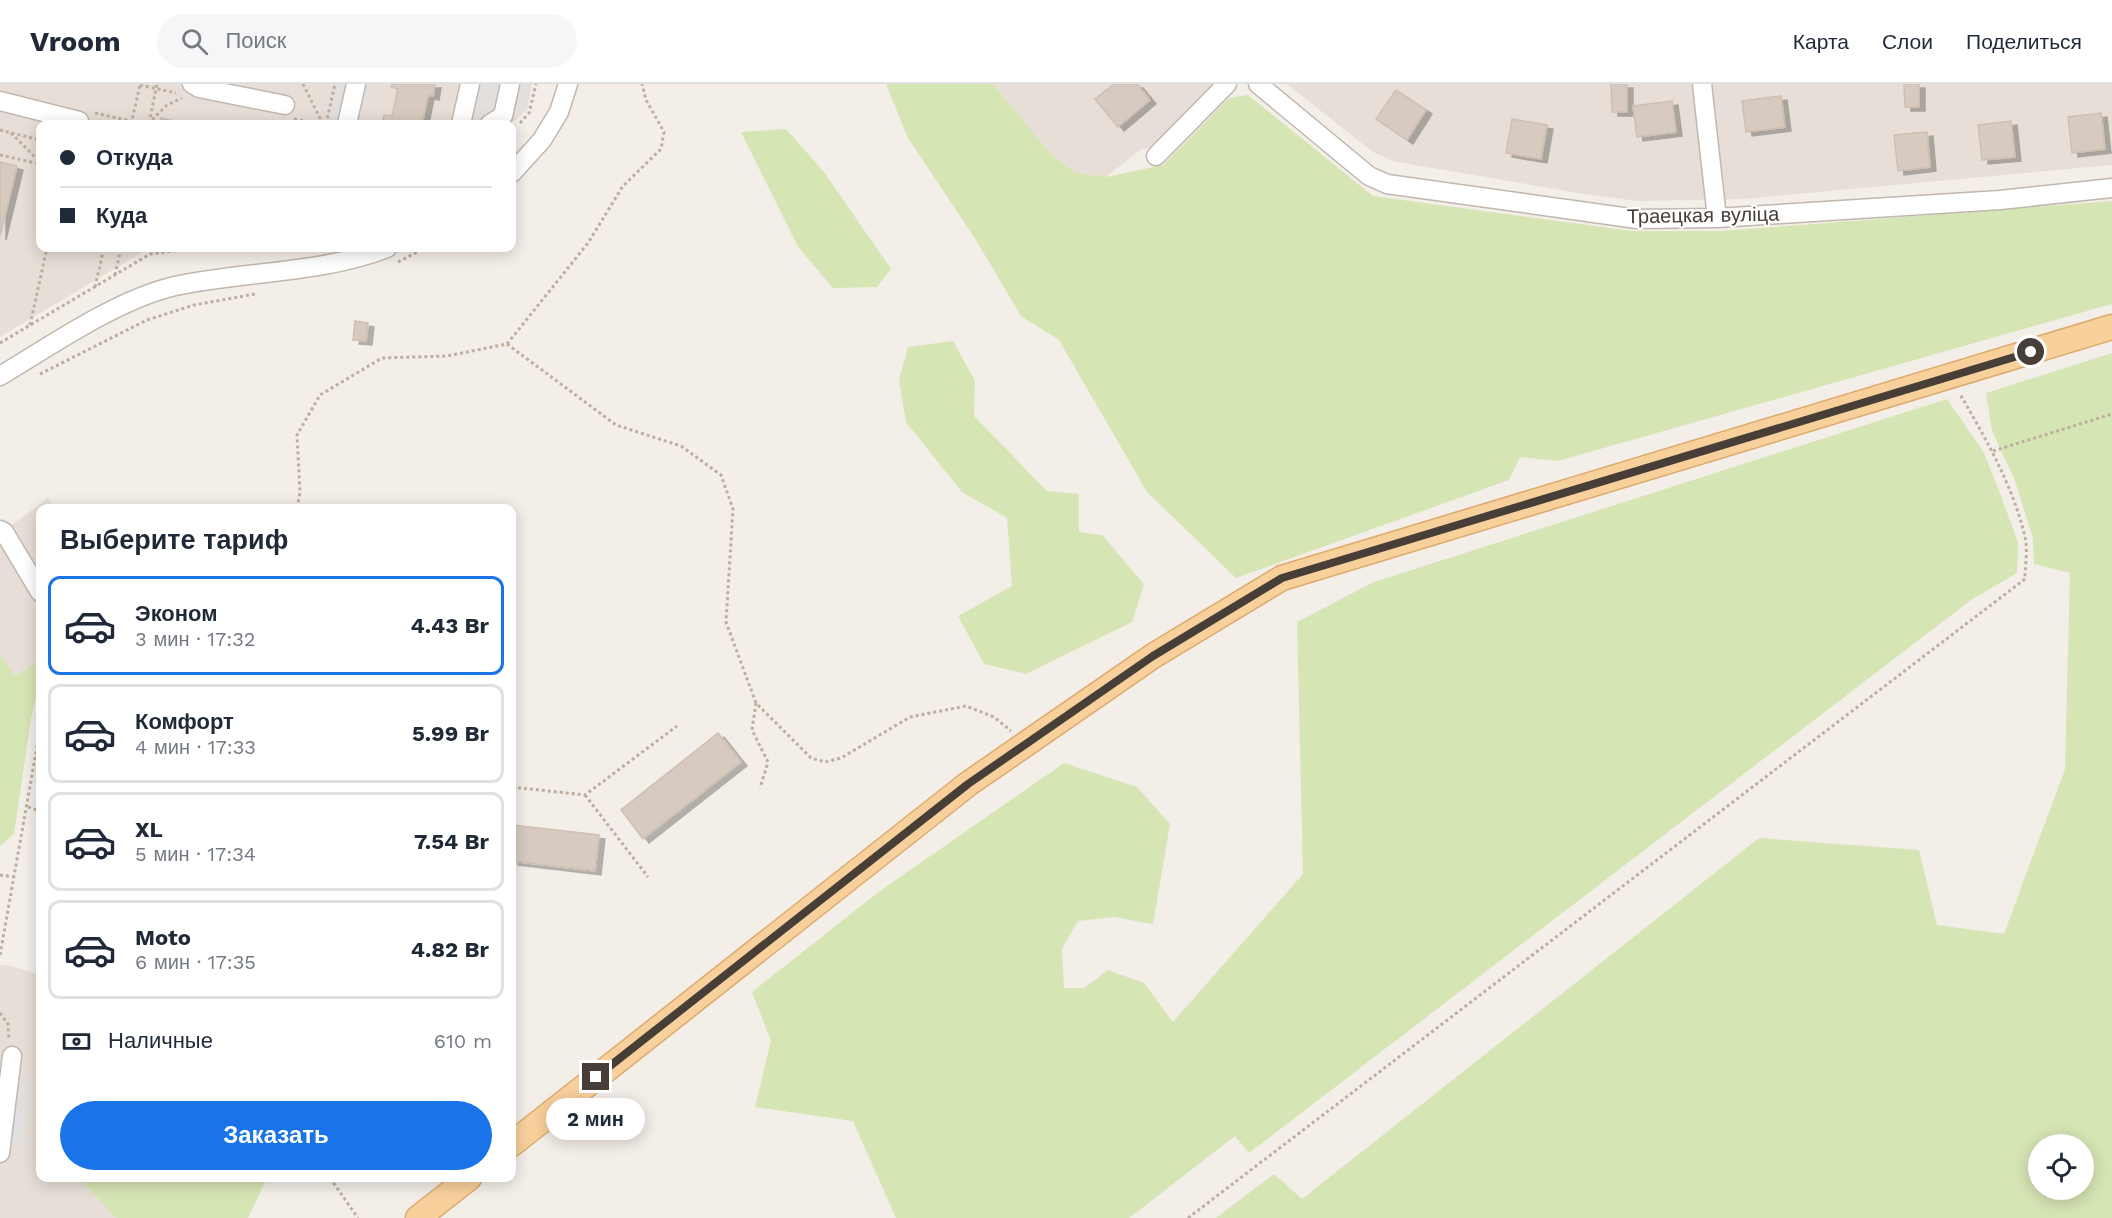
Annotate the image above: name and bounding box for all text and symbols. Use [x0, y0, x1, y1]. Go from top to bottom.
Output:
search box [157, 14, 577, 68]
text: Vroom [30, 25, 121, 58]
icon: search [178, 25, 211, 58]
text: Поиск [226, 28, 286, 53]
text: Карта [1793, 29, 1849, 54]
text: Слои [1882, 29, 1933, 54]
text: Поделиться [1966, 29, 2082, 54]
text: Откуда [96, 145, 173, 170]
street label: Траецкая вуліца [1627, 202, 1780, 228]
text: Куда [96, 203, 147, 228]
route start [2017, 338, 2044, 365]
text: Выберите тариф [60, 524, 288, 556]
icon: car [63, 599, 117, 653]
text: Эконом [135, 601, 218, 626]
text: 4.43 Br [411, 613, 489, 638]
text: 3 мин · 17:32 [135, 627, 255, 651]
icon: car [63, 707, 117, 761]
text: Комфорт [135, 709, 234, 734]
text: 5.99 Br [412, 721, 489, 746]
text: 4 мин · 17:33 [135, 735, 256, 759]
icon: car [63, 815, 117, 869]
text: XL [135, 817, 163, 842]
text: 7.54 Br [414, 829, 489, 854]
text: 5 мин · 17:34 [135, 842, 256, 866]
icon: car [63, 923, 117, 977]
text: Moto [135, 925, 191, 950]
text: 4.82 Br [411, 937, 489, 962]
text: 6 мин · 17:35 [135, 950, 256, 974]
icon: cash [60, 1025, 93, 1058]
text: Наличные [108, 1028, 213, 1053]
text: 610 m [434, 1029, 492, 1053]
route end [582, 1063, 609, 1090]
callout: 2 мин [546, 1098, 646, 1140]
button: Заказать [60, 1101, 492, 1170]
text: 2 мин [567, 1107, 624, 1131]
map controls [2028, 1134, 2094, 1200]
button: locate [2028, 1134, 2094, 1200]

